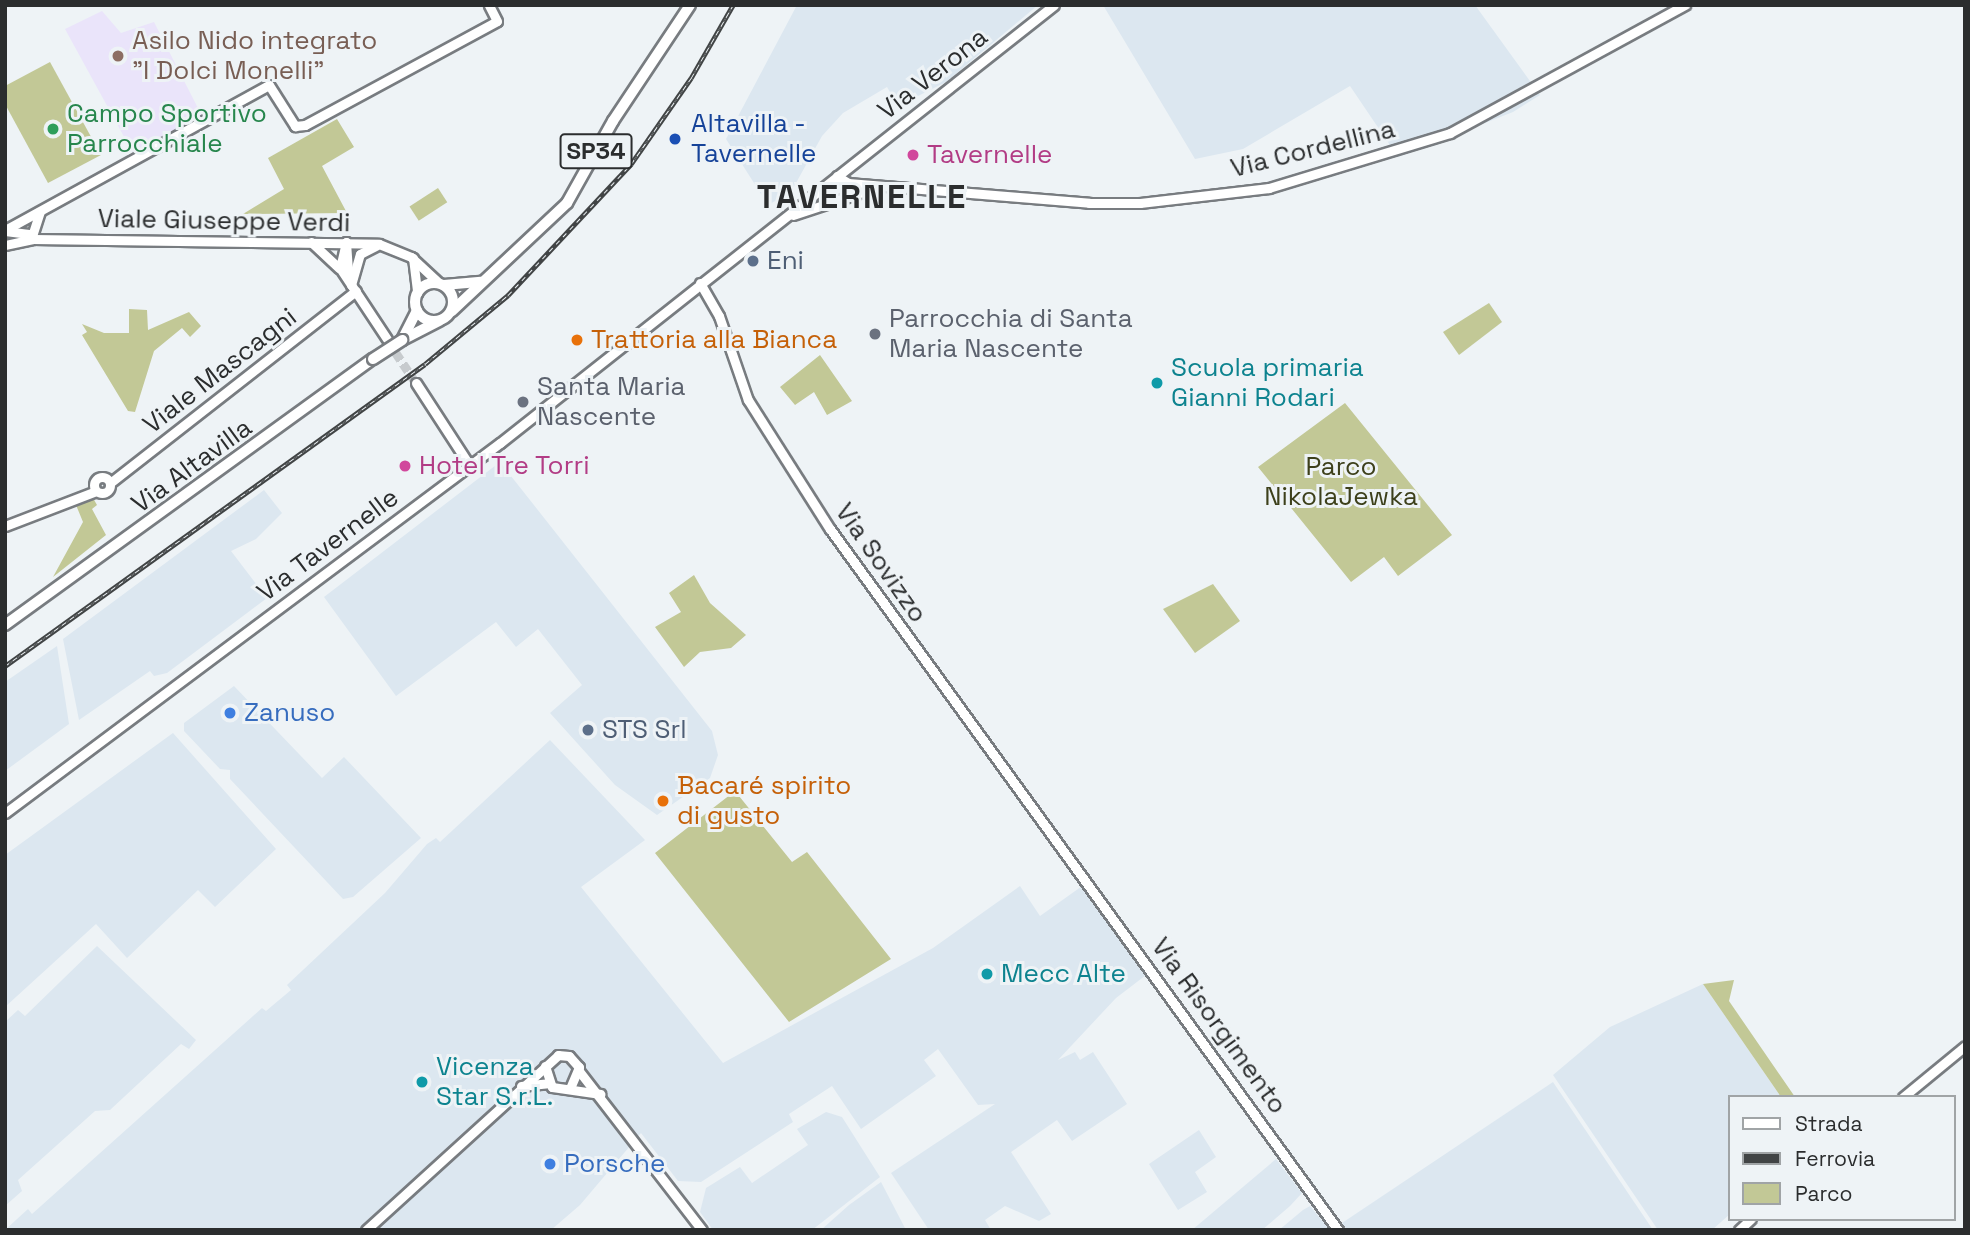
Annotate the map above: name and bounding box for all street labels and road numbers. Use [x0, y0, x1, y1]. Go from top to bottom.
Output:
street label: Via Verona [872, 21, 994, 127]
street label: Via Cordellina [1228, 114, 1398, 184]
road number: SP34 [559, 131, 633, 172]
street label: Viale Giuseppe Verdi [97, 203, 351, 239]
street label: Viale Mascagni [137, 301, 303, 441]
street label: Via Altavilla [126, 412, 258, 520]
street label: Via Tavernelle [251, 482, 405, 608]
street label: Via Sovizzo [828, 497, 934, 629]
street label: Via Risorgimento [1145, 932, 1293, 1120]

